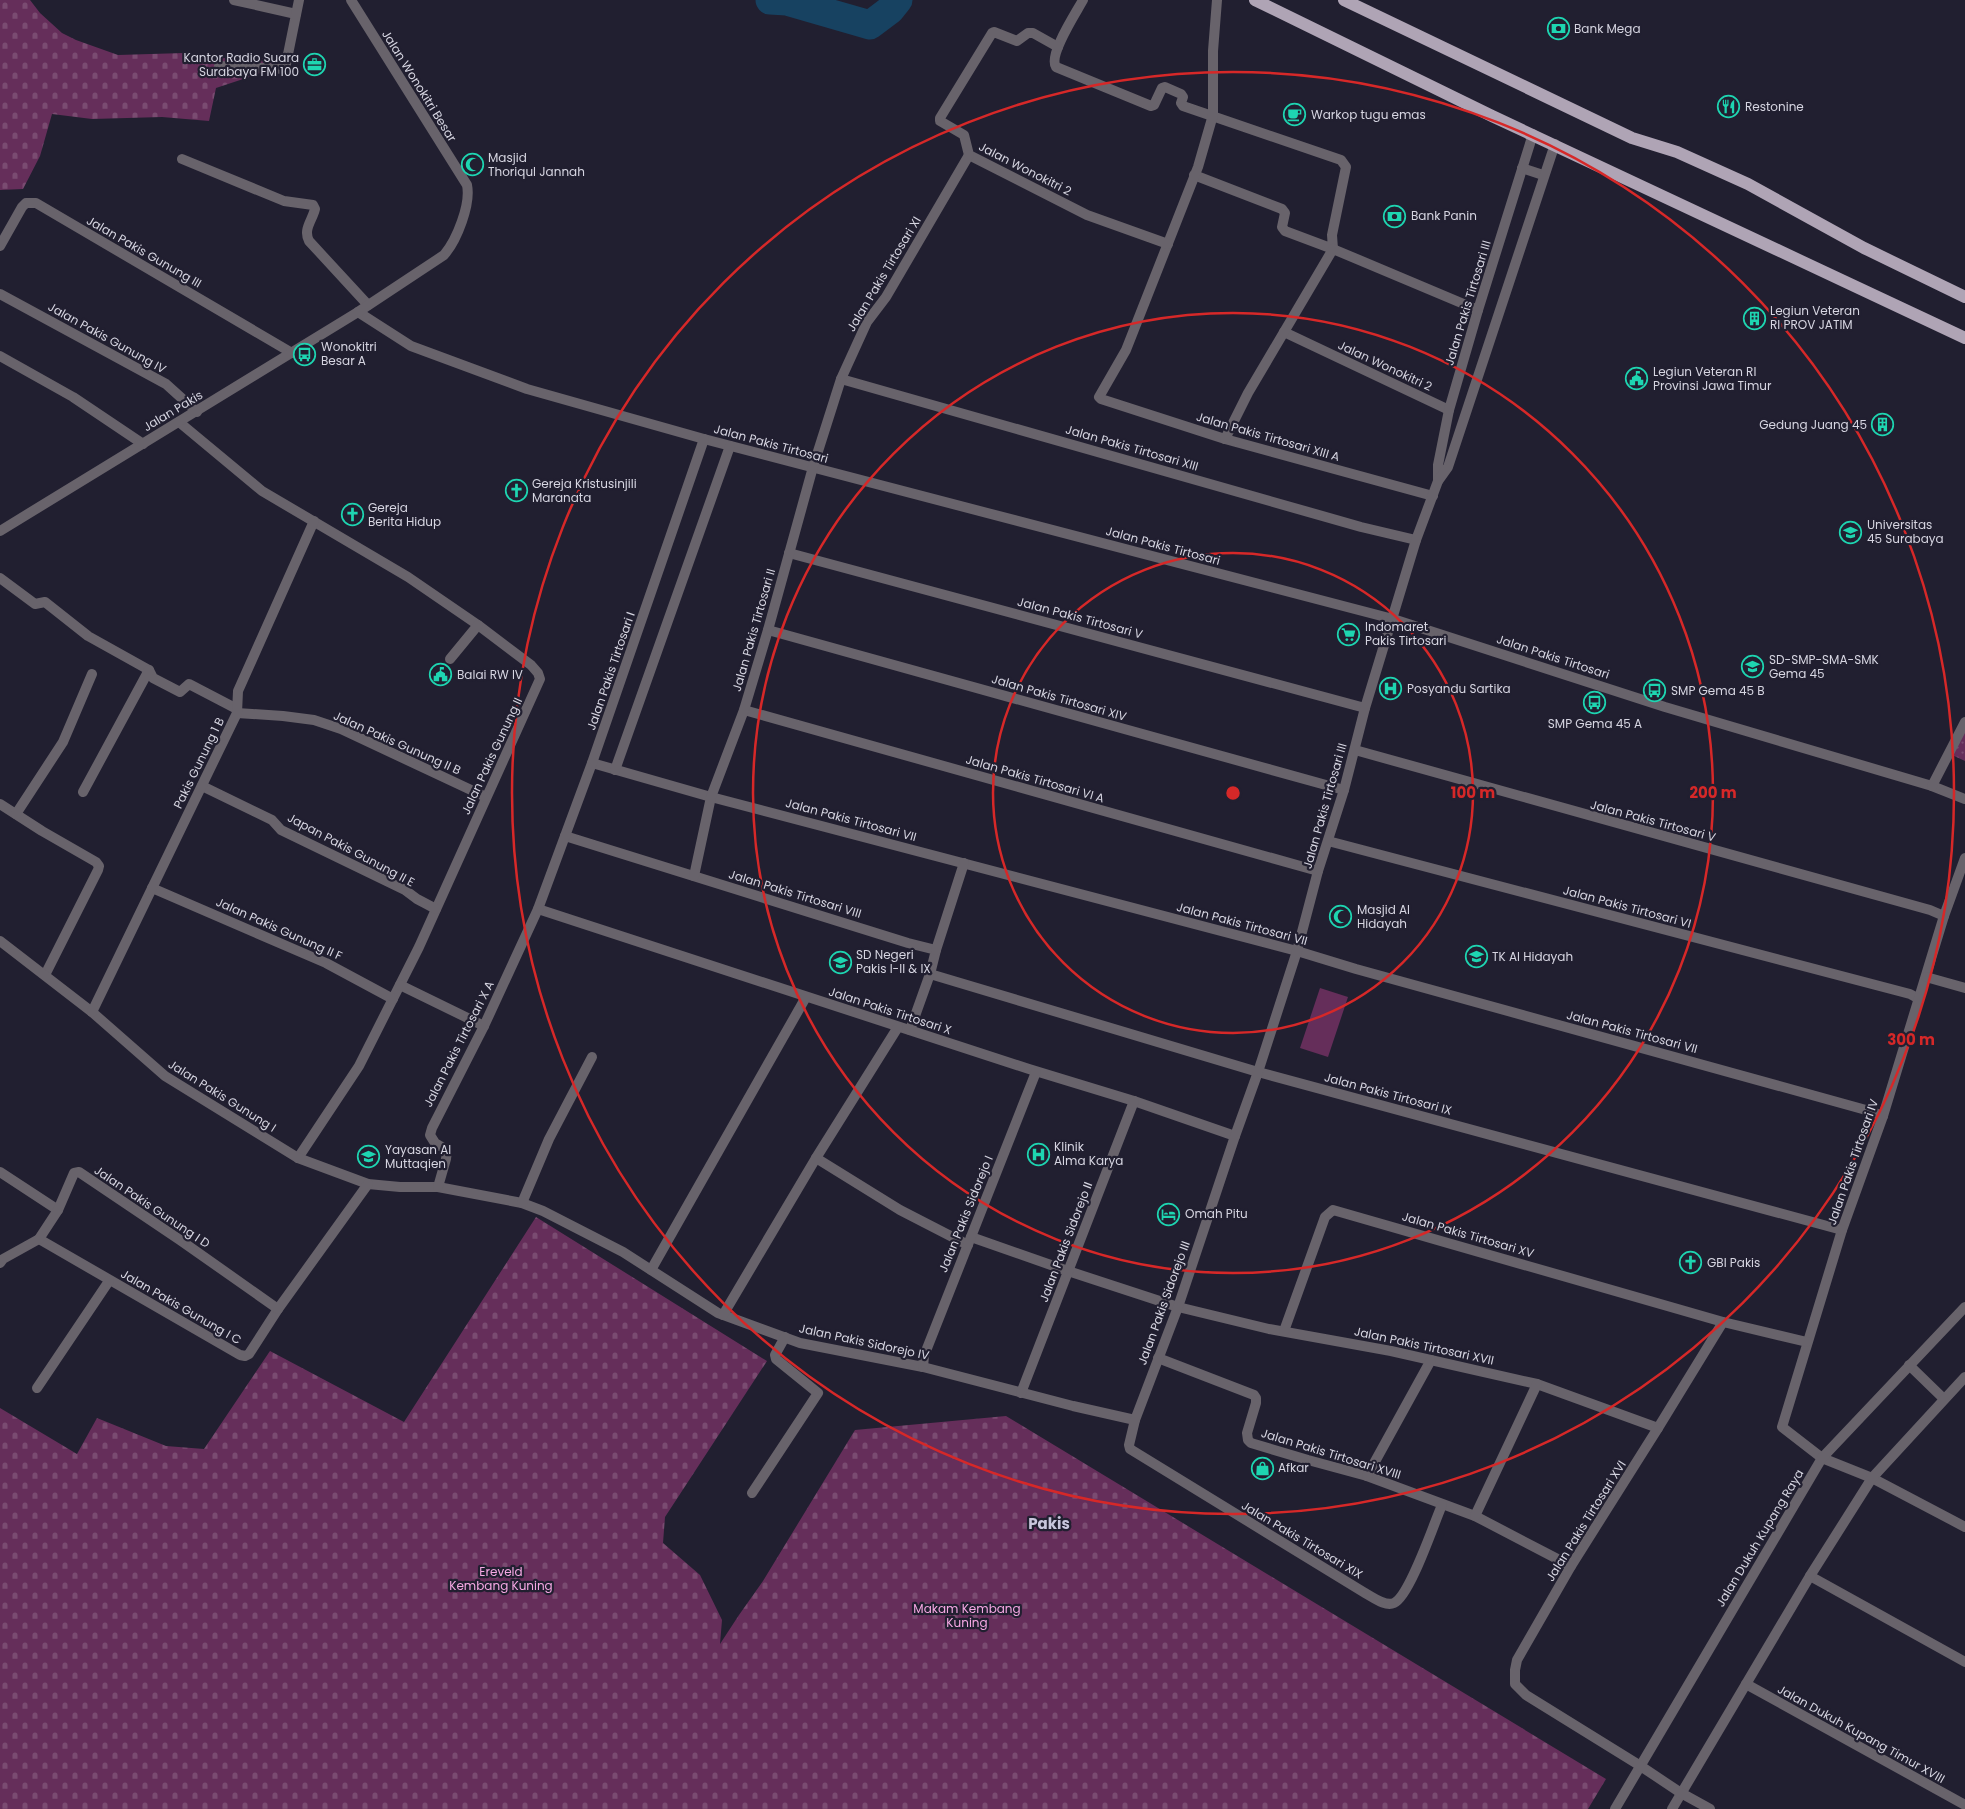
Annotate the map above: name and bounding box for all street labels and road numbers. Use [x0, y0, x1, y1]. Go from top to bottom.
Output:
street label: Jalan Wonokitri Besar [378, 27, 461, 145]
street label: Jalan Wonokitri 2 [976, 138, 1075, 199]
street label: Jalan Pakis Gunung III [84, 212, 205, 292]
street label: Jalan Pakis Tirtosari XI [842, 213, 925, 334]
street label: Jalan Pakis Tirtosari III [1440, 238, 1495, 367]
street label: Jalan Pakis Gunung IV [45, 298, 169, 377]
street label: Jalan Wonokitri 2 [1335, 336, 1435, 395]
street label: Jalan Pakis [140, 386, 206, 435]
street label: Jalan Pakis Tirtosari XIII A [1194, 408, 1342, 465]
street label: Jalan Pakis Tirtosari [712, 420, 830, 467]
street label: Jalan Pakis Tirtosari XIII [1064, 420, 1201, 475]
street label: Jalan Pakis Tirtosari [1104, 522, 1222, 569]
street label: Jalan Pakis Tirtosari II [728, 566, 779, 693]
street label: Jalan Pakis Tirtosari V [1016, 593, 1145, 642]
street label: Jalan Pakis Tirtosari I [582, 609, 639, 732]
street label: Jalan Pakis Tirtosari [1494, 630, 1612, 683]
street label: Jalan Pakis Tirtosari XIV [990, 670, 1129, 725]
street label: Jalan Pakis Gunung II [457, 694, 526, 817]
street label: Jalan Pakis Gunung II B [331, 707, 464, 778]
street label: Pakis Gunung 1 B [169, 714, 228, 811]
street label: Jalan Pakis Tirtosari III [1298, 741, 1351, 871]
street label: Jalan Pakis Tirtosari VI A [964, 751, 1106, 806]
street label: Jalan Pakis Tirtosari VII [784, 794, 919, 845]
street label: Jalan Pakis Tirtosari V [1589, 796, 1718, 845]
street label: Japan Pakis Gunung II E [285, 809, 418, 890]
street label: Jalan Pakis Tirtosari VIII [727, 865, 864, 922]
street label: Jalan Pakis Tirtosari VI [1561, 881, 1693, 932]
street label: Jalan Pakis Gunung II F [213, 893, 345, 964]
street label: Jalan Pakis Tirtosari VII [1175, 898, 1310, 949]
street label: Jalan Pakis Tirtosari X A [419, 978, 498, 1110]
street label: Jalan Pakis Tirtosari X [826, 983, 954, 1038]
street label: Jalan Pakis Tirtosari VII [1565, 1006, 1700, 1057]
street label: Jalan Pakis Gunung I [165, 1055, 280, 1136]
street label: Jalan Pakis Tirtosari IX [1322, 1068, 1454, 1119]
street label: Jalan Pakis Tirtosari IV [1823, 1097, 1882, 1227]
street label: Jalan Pakis Sidorejo I [934, 1153, 997, 1275]
street label: Jalan Pakis Gunung I D [91, 1161, 213, 1252]
street label: Jalan Pakis Sidorejo II [1035, 1179, 1096, 1304]
street label: Jalan Pakis Tirtosari XV [1400, 1208, 1536, 1262]
street label: Jalan Pakis Sidorejo III [1133, 1239, 1194, 1367]
street label: Jalan Pakis Gunung I C [118, 1265, 245, 1348]
street label: Jalan Pakis Sidorejo IV [797, 1319, 931, 1364]
street label: Jalan Pakis Tirtosari XVII [1353, 1322, 1496, 1369]
street label: Jalan Pakis Tirtosari XVIII [1259, 1424, 1403, 1483]
street label: Jalan Pakis Tirtosari XVI [1541, 1457, 1630, 1584]
street label: Jalan Dukuh Kupang Raya [1712, 1466, 1807, 1610]
street label: Jalan Pakis Tirtosari XIX [1238, 1497, 1366, 1583]
street label: Jalan Dukuh Kupang Timur XVIII [1774, 1680, 1948, 1787]

